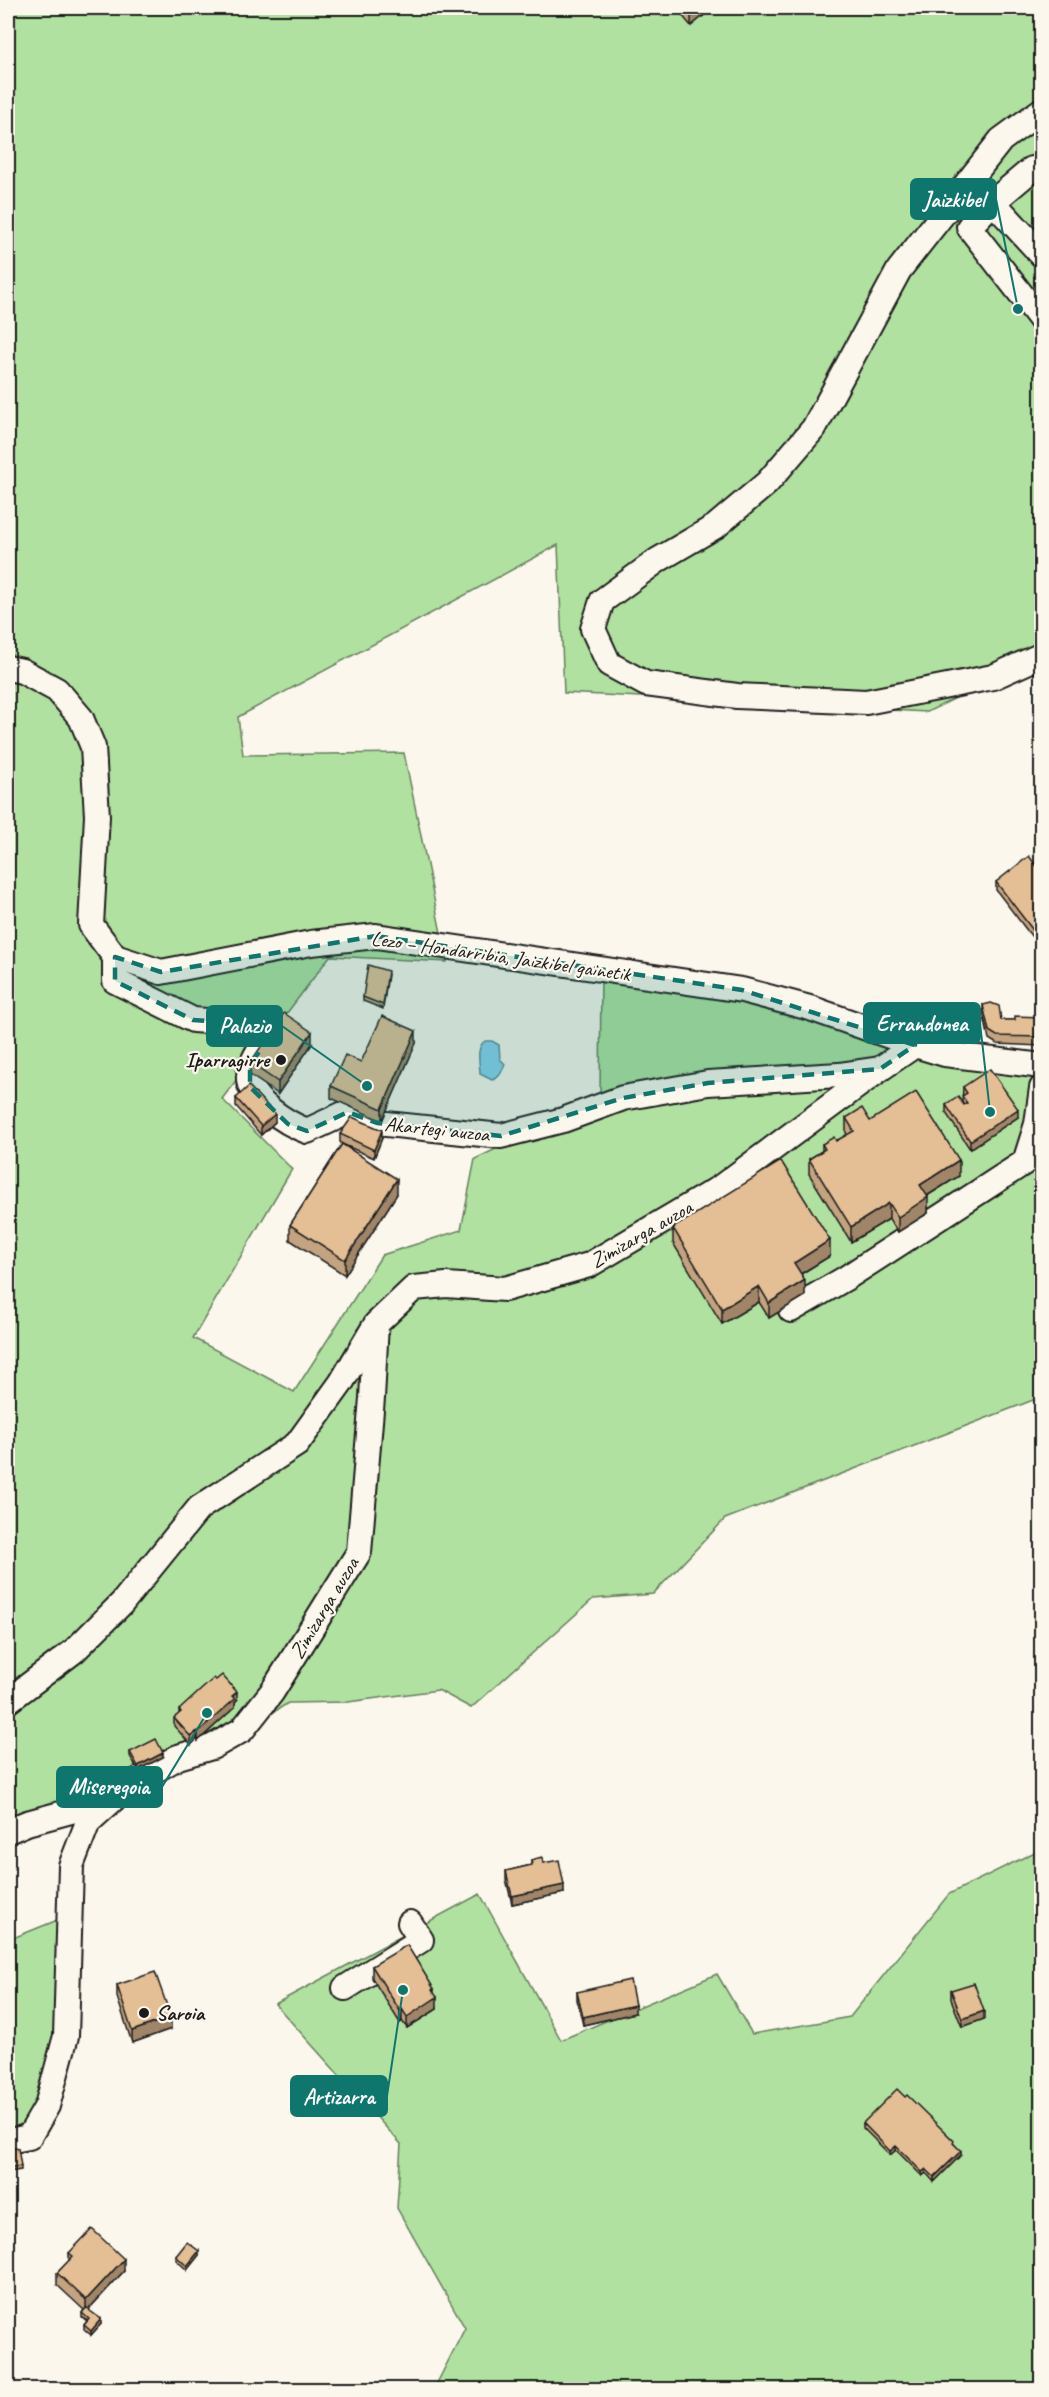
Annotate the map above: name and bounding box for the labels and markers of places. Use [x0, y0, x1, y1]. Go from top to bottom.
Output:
callout: Jaizkibel [911, 179, 996, 219]
callout: Errandonea [864, 1003, 980, 1043]
callout: Palazio [207, 1006, 282, 1046]
place label: Iparragirre [185, 1047, 271, 1073]
marker: Iparragirre [274, 1053, 288, 1067]
callout: Miseregoia [57, 1767, 162, 1807]
place label: Saroia [156, 2000, 206, 2026]
marker: Saroia [137, 2006, 151, 2020]
callout: Artizarra [291, 2076, 387, 2116]

